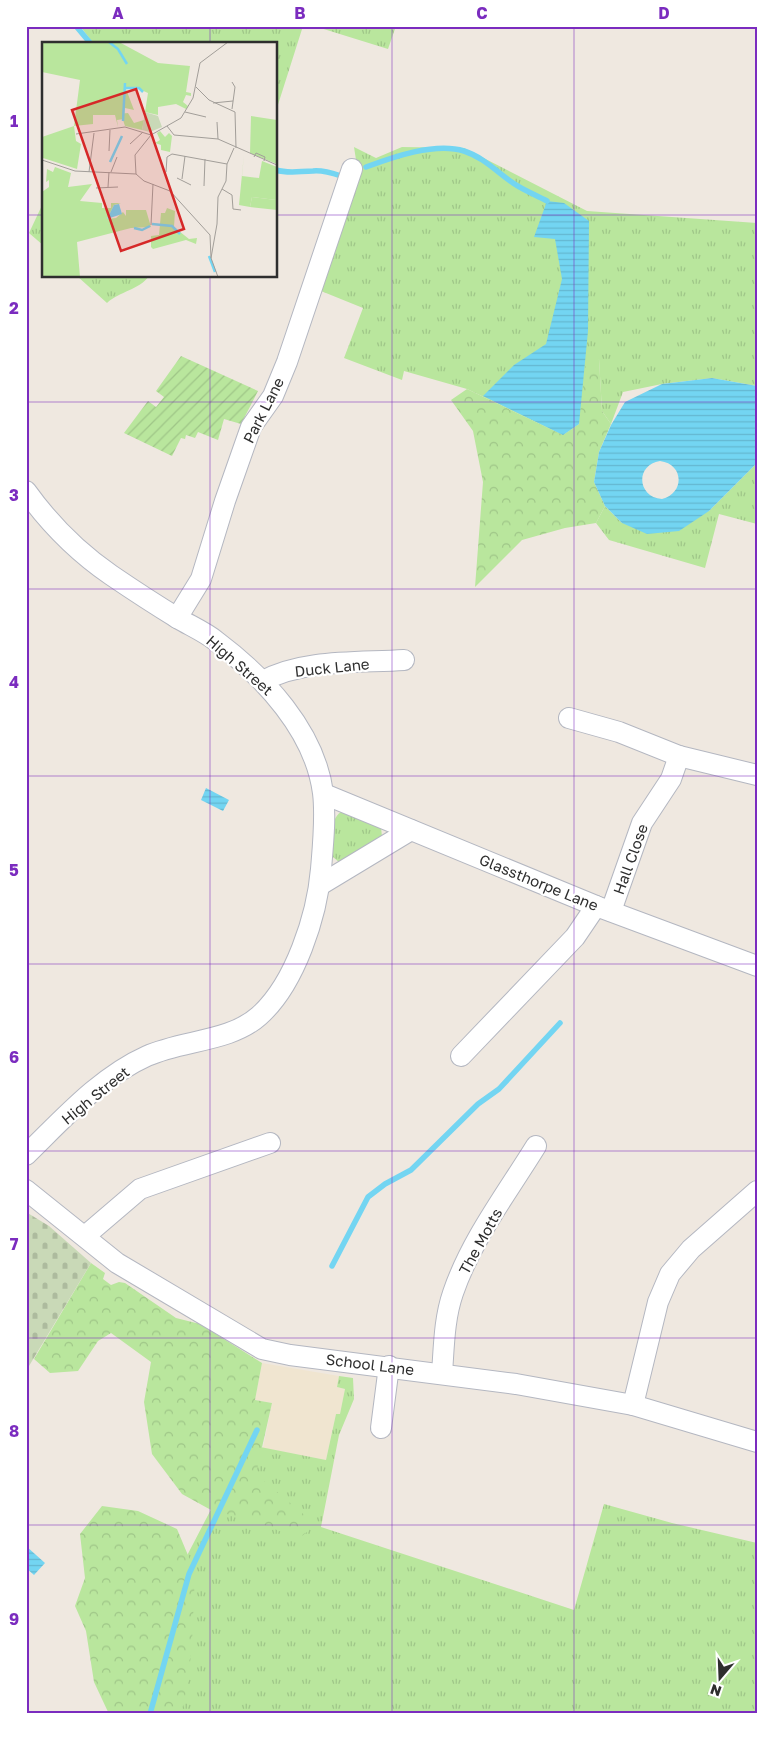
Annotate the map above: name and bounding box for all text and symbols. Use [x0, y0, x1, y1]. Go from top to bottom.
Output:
text: A [112, 3, 124, 23]
text: B [294, 3, 306, 23]
text: C [476, 3, 488, 23]
text: D [658, 3, 670, 23]
inset map [42, 42, 278, 278]
text: 1 [10, 111, 18, 131]
text: 2 [9, 298, 19, 318]
street label: Park Lane [239, 374, 287, 446]
text: 3 [9, 485, 19, 505]
street label: High Street [203, 631, 277, 699]
street label: Duck Lane [294, 654, 371, 680]
text: 4 [9, 672, 19, 692]
street label: Hall Close [609, 821, 651, 897]
street label: Glassthorpe Lane [477, 850, 601, 914]
text: 5 [9, 860, 19, 880]
text: 6 [9, 1047, 19, 1067]
street label: High Street [57, 1062, 133, 1128]
street label: The Motts [455, 1205, 506, 1277]
text: 7 [10, 1234, 19, 1254]
street label: School Lane [325, 1350, 415, 1378]
text: 8 [9, 1421, 19, 1441]
text: 9 [9, 1609, 19, 1629]
north arrow [696, 1652, 746, 1702]
text: N [708, 1681, 723, 1701]

